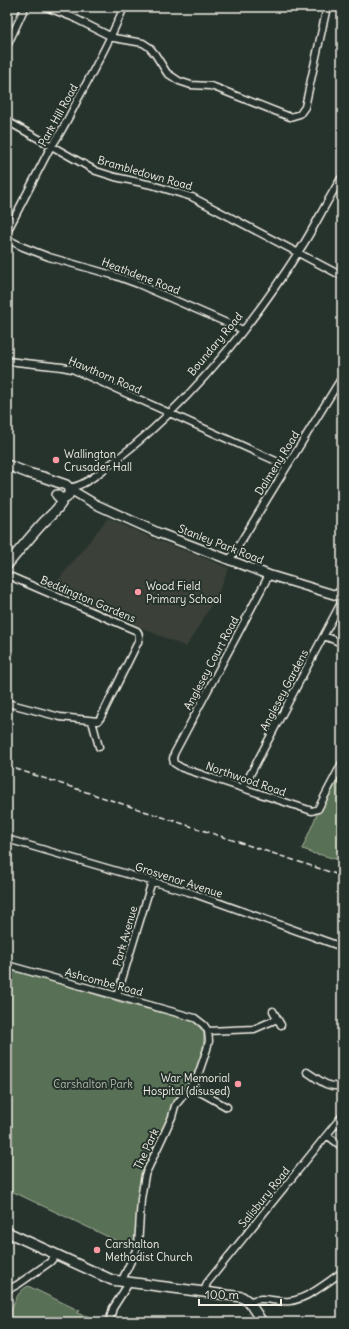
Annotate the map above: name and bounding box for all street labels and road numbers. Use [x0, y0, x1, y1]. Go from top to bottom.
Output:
street label: Park Hill Road [35, 81, 81, 149]
street label: Brambledown Road [96, 153, 195, 193]
street label: Heathdene Road [100, 255, 183, 298]
street label: Boundary Road [185, 309, 246, 378]
street label: Hawthorn Road [66, 353, 144, 397]
street label: Dalmeny Road [252, 428, 303, 498]
street label: Stanley Park Road [176, 521, 266, 567]
street label: Beddington Gardens [38, 573, 138, 625]
street label: Anglesey Court Road [180, 613, 242, 712]
street label: Anglesey Gardens [257, 647, 311, 733]
street label: Northwood Road [204, 759, 289, 799]
street label: Grosvenor Avenue [133, 859, 225, 901]
street label: Park Avenue [110, 904, 140, 968]
street label: Ashcombe Road [63, 965, 145, 999]
street label: The Park [130, 1126, 162, 1172]
street label: Salisbury Road [235, 1163, 293, 1230]

